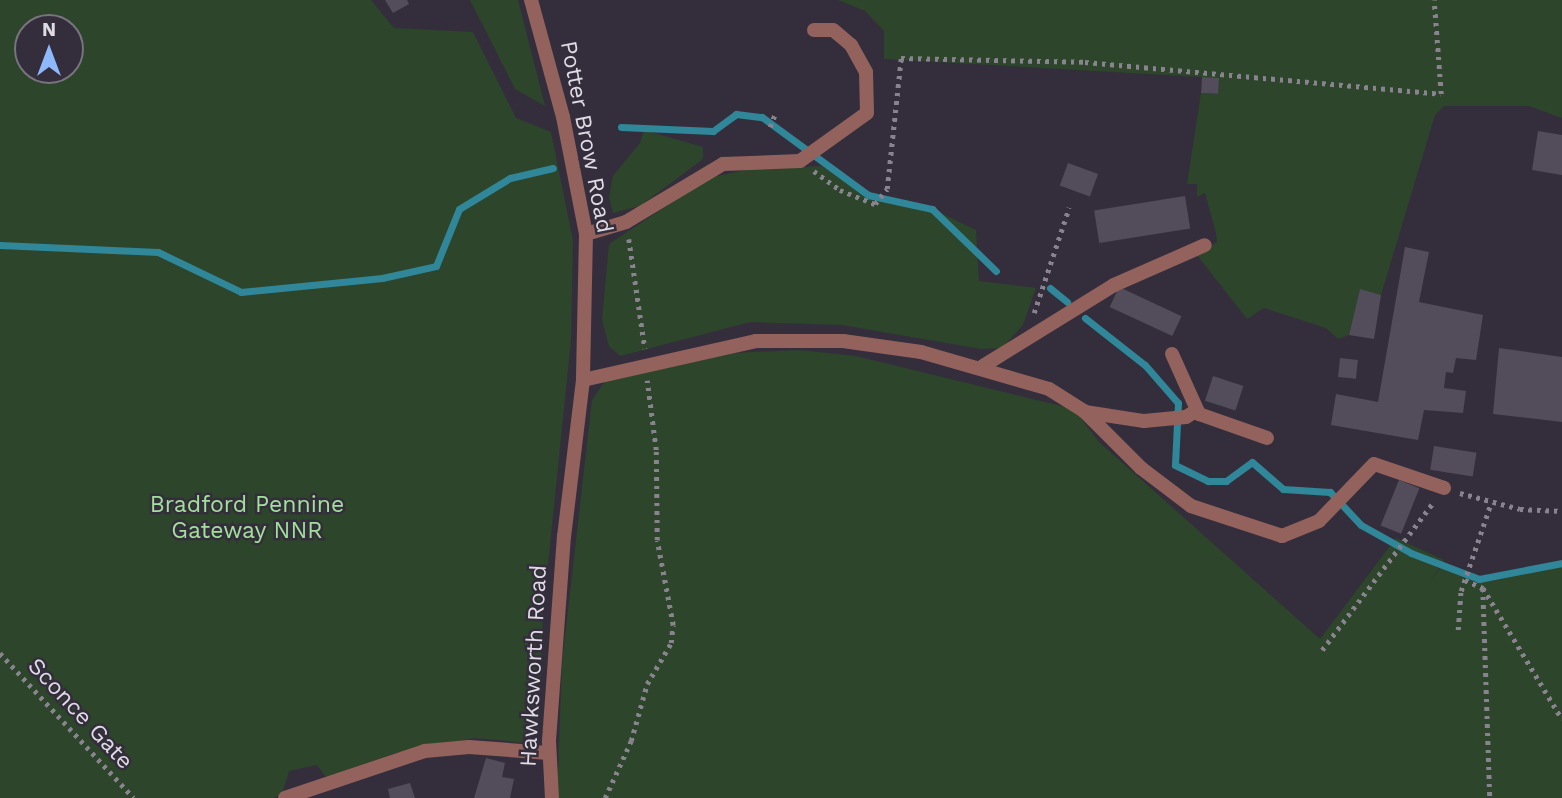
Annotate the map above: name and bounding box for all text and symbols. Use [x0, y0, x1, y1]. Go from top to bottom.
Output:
north arrow [14, 14, 84, 84]
text: N [42, 18, 56, 41]
street label: Potter Brow Road [554, 38, 618, 236]
park label: Bradford Pennine Gateway NNR [150, 491, 344, 545]
street label: Hawksworth Road [515, 564, 553, 768]
street label: Sconce Gate [22, 653, 138, 775]

